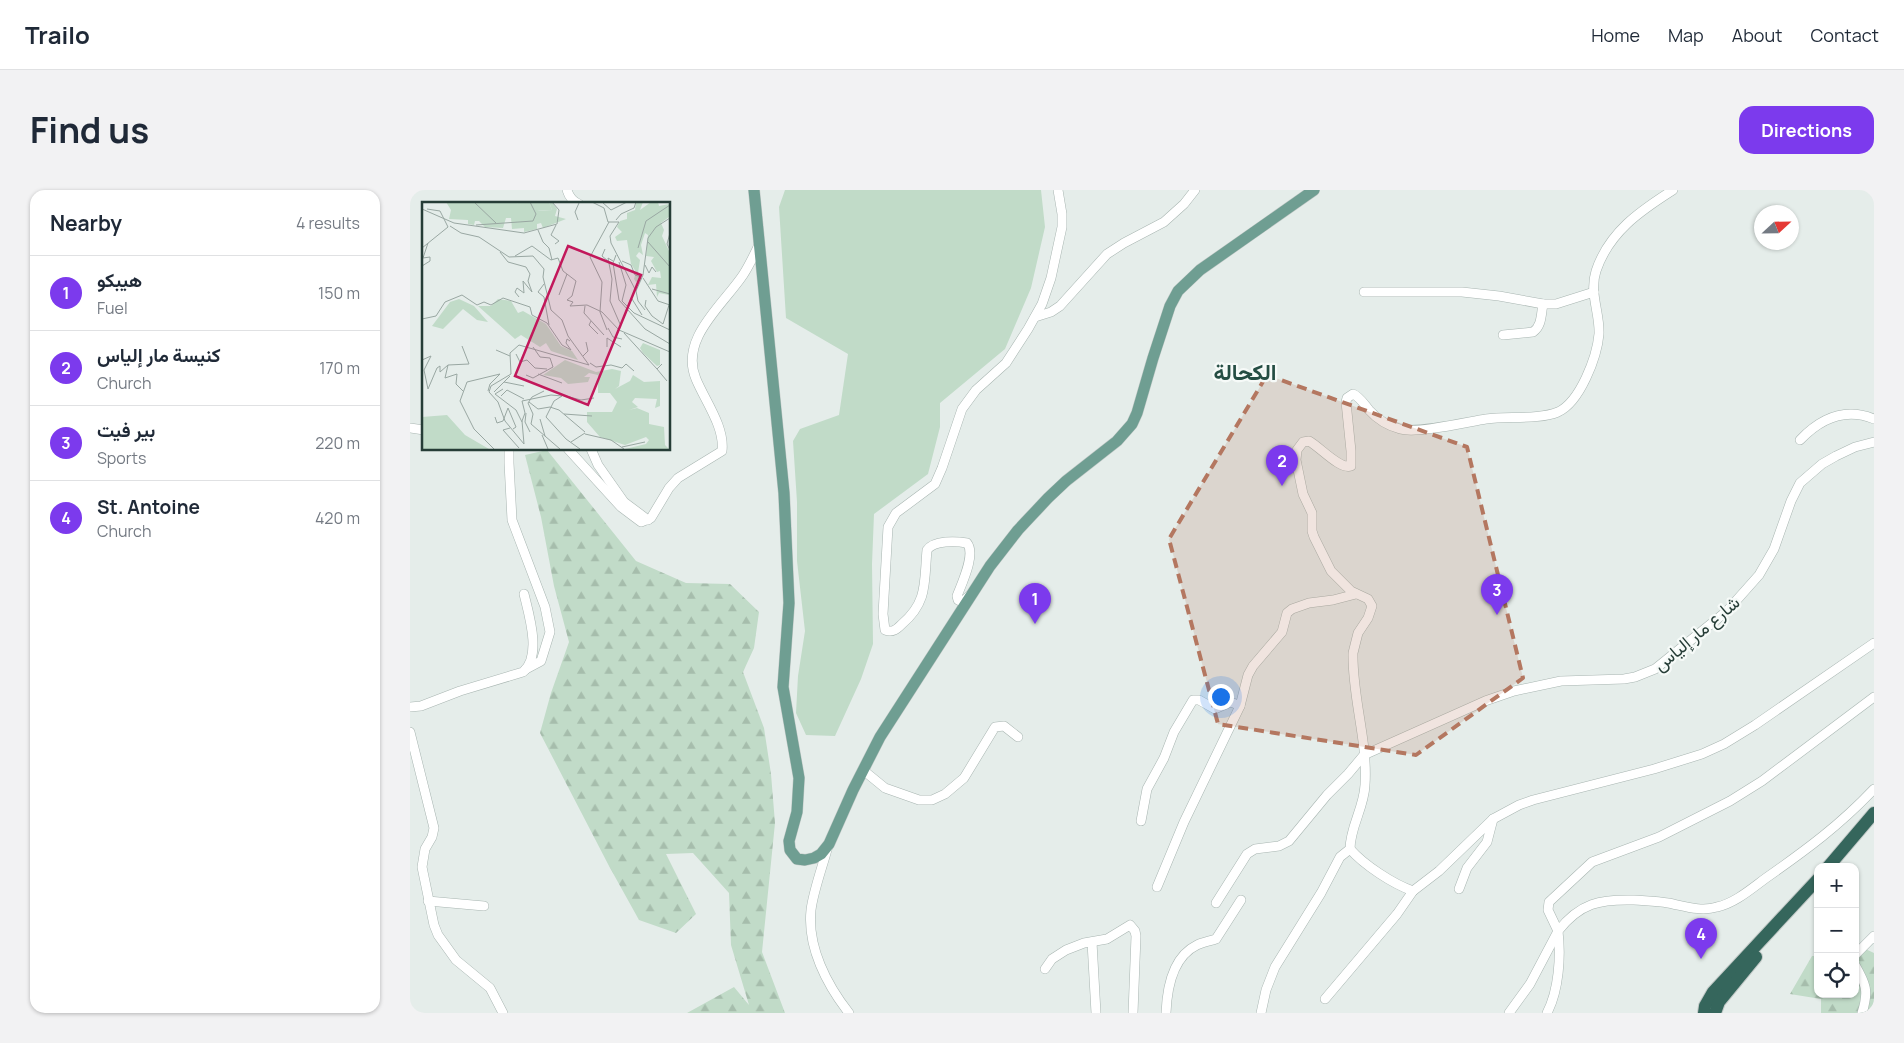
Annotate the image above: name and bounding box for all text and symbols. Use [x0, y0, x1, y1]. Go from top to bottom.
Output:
text: Trailo [25, 18, 90, 51]
text: Home [1591, 23, 1640, 47]
text: Map [1668, 23, 1704, 47]
text: About [1732, 23, 1782, 47]
text: Contact [1810, 23, 1879, 47]
text: Find us [30, 106, 149, 154]
button: Directions [1739, 106, 1874, 154]
inset map [422, 202, 670, 450]
north arrow [1754, 205, 1799, 250]
text: Nearby [50, 209, 122, 237]
text: 4 results [296, 212, 360, 234]
text: هيبكو [97, 267, 142, 293]
text: 1 [62, 282, 70, 304]
text: 150 m [318, 282, 360, 304]
text: Fuel [97, 297, 128, 319]
text: كنيسة مار إلياس [97, 342, 221, 368]
text: 2 [61, 357, 71, 379]
text: 170 m [319, 357, 360, 379]
district label: الكحالة [1214, 357, 1276, 387]
text: Church [97, 372, 151, 394]
text: بير فيت [97, 417, 155, 443]
text: 3 [61, 432, 71, 454]
text: 220 m [315, 432, 360, 454]
pin: 2 [1266, 445, 1298, 486]
text: Sports [97, 447, 146, 469]
text: St. Antoine [97, 494, 200, 520]
text: 4 [61, 507, 71, 529]
text: 420 m [315, 507, 360, 529]
text: Church [97, 520, 151, 542]
pin: 3 [1481, 574, 1513, 615]
pin: 1 [1019, 583, 1051, 624]
street label: شارع مار إلياس [1648, 590, 1745, 677]
your location [1208, 684, 1234, 710]
map controls [1814, 863, 1859, 998]
button: + [1814, 863, 1859, 908]
button: − [1814, 908, 1859, 953]
pin: 4 [1685, 918, 1717, 959]
button: locate [1814, 953, 1859, 998]

